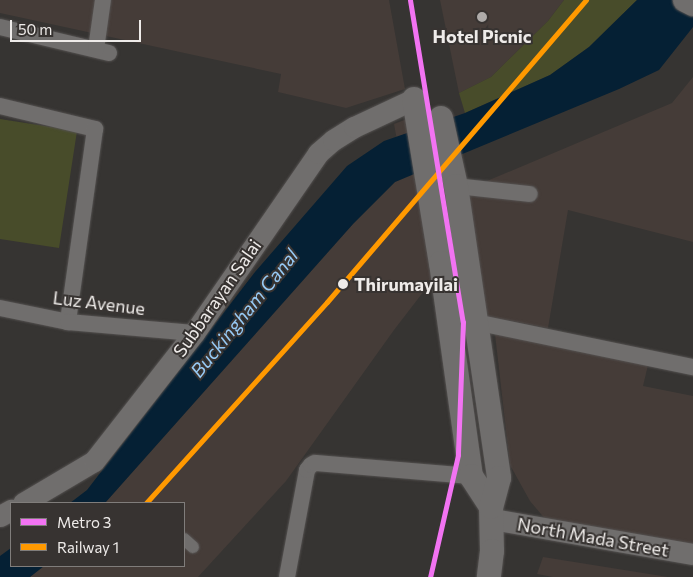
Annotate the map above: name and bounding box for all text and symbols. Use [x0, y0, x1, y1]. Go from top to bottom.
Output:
scale bar [12, 10, 144, 42]
marker: Hotel Picnic [476, 11, 488, 23]
text: 50 m [18, 20, 52, 38]
place label: Hotel Picnic [432, 25, 532, 47]
street label: Subbarayan Salai [168, 235, 266, 361]
water label: Buckingham Canal [185, 244, 303, 382]
place label: Thirumayilai [354, 273, 458, 295]
marker: Thirumayilai [336, 277, 350, 291]
street label: Luz Avenue [52, 287, 146, 319]
legend [10, 502, 185, 567]
text: Metro 3 [57, 513, 111, 531]
street label: North Mada Street [516, 513, 670, 561]
text: Railway 1 [57, 538, 119, 556]

